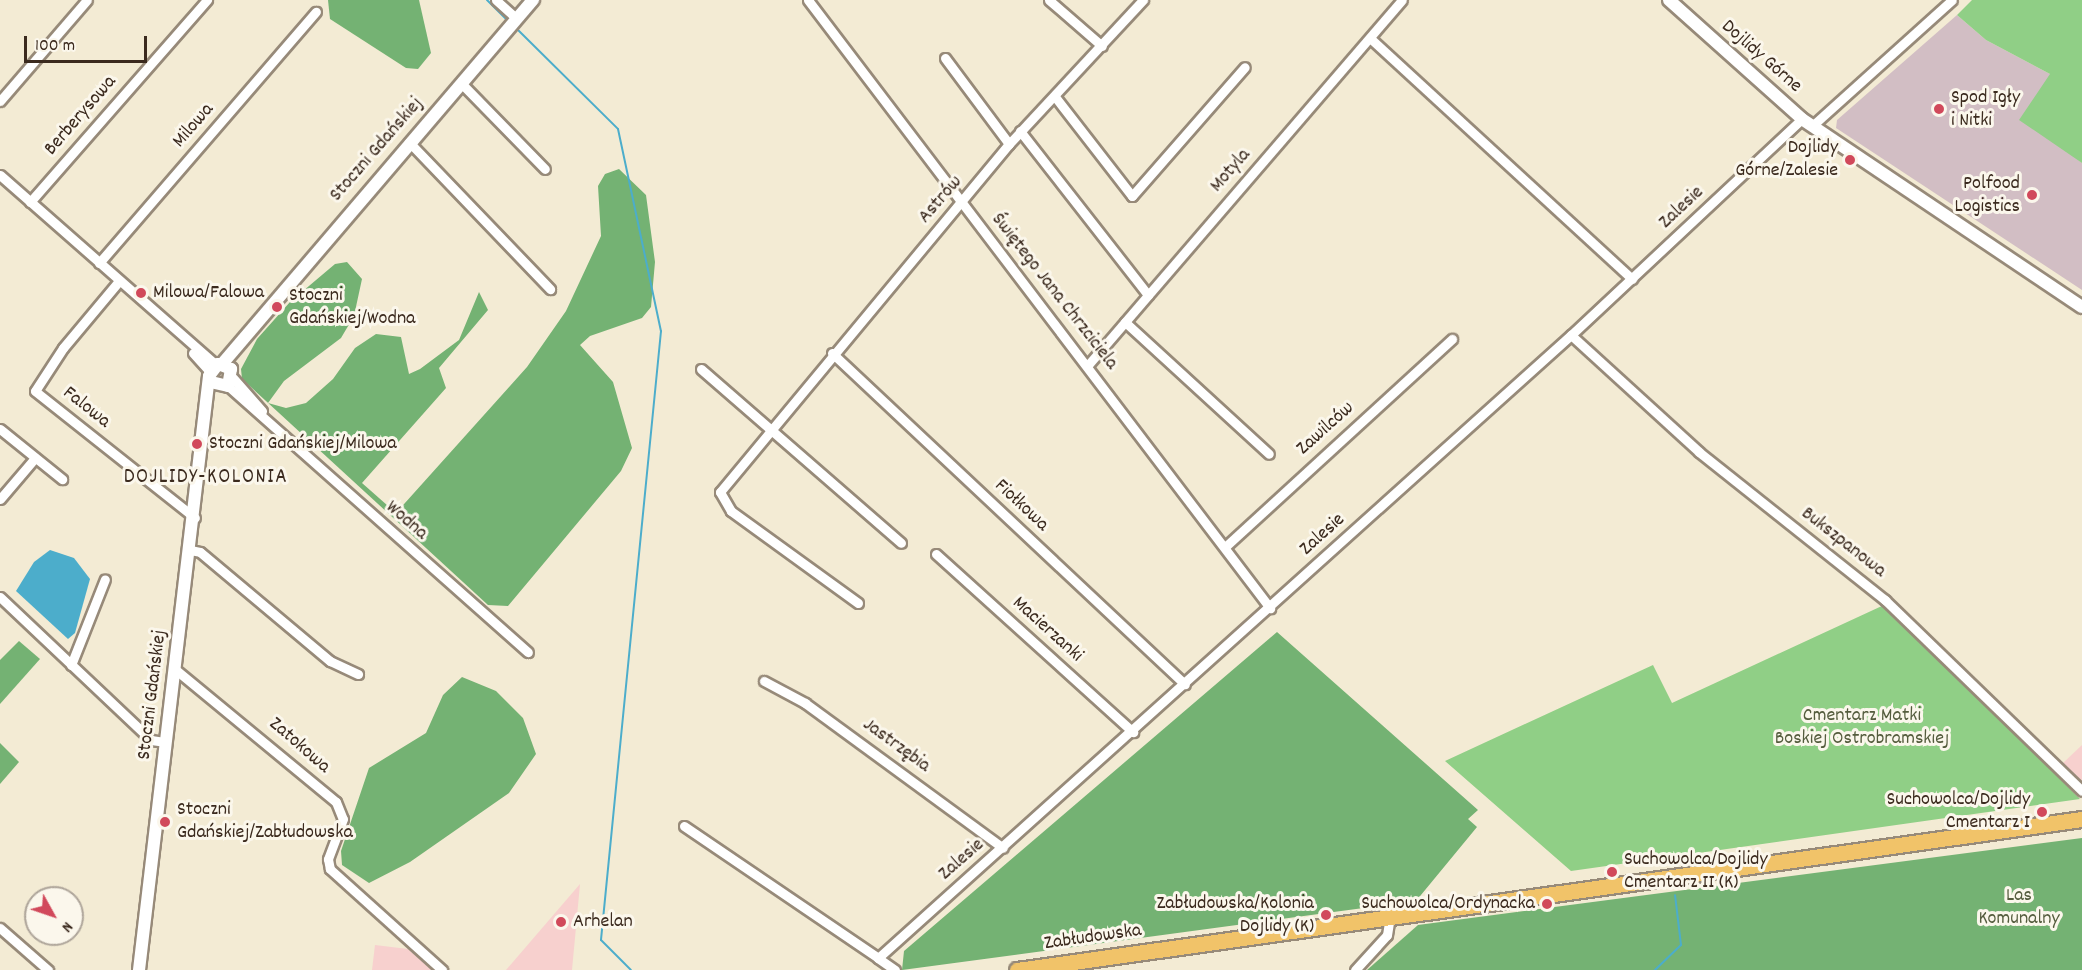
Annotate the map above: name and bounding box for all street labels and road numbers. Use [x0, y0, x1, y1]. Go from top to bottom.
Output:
street label: Dojlidy Górne [1716, 15, 1806, 99]
street label: Berberysowa [40, 71, 122, 161]
street label: Stoczni Gdańskiej [325, 93, 429, 207]
street label: Milowa [168, 99, 220, 153]
street label: Motyla [1205, 144, 1257, 198]
street label: Astrów [914, 171, 968, 229]
street label: Zalesie [1655, 181, 1709, 235]
street label: Świętego Jana Chrzciciela [985, 209, 1123, 375]
street label: Falowa [57, 382, 115, 434]
street label: Zawilców [1292, 397, 1360, 461]
street label: Fiołkowa [989, 475, 1053, 537]
street label: Wodna [380, 496, 432, 546]
street label: Bukszpanowa [1796, 502, 1890, 584]
street label: Zalesie [1295, 508, 1351, 562]
street label: Macierzanki [1007, 592, 1087, 668]
street label: Stoczni Gdańskiej [133, 629, 173, 761]
street label: Zatokowa [263, 713, 335, 779]
street label: Jastrzębia [857, 713, 935, 779]
street label: Zalesie [934, 834, 990, 886]
street label: Zabłudowska [1043, 919, 1143, 957]

